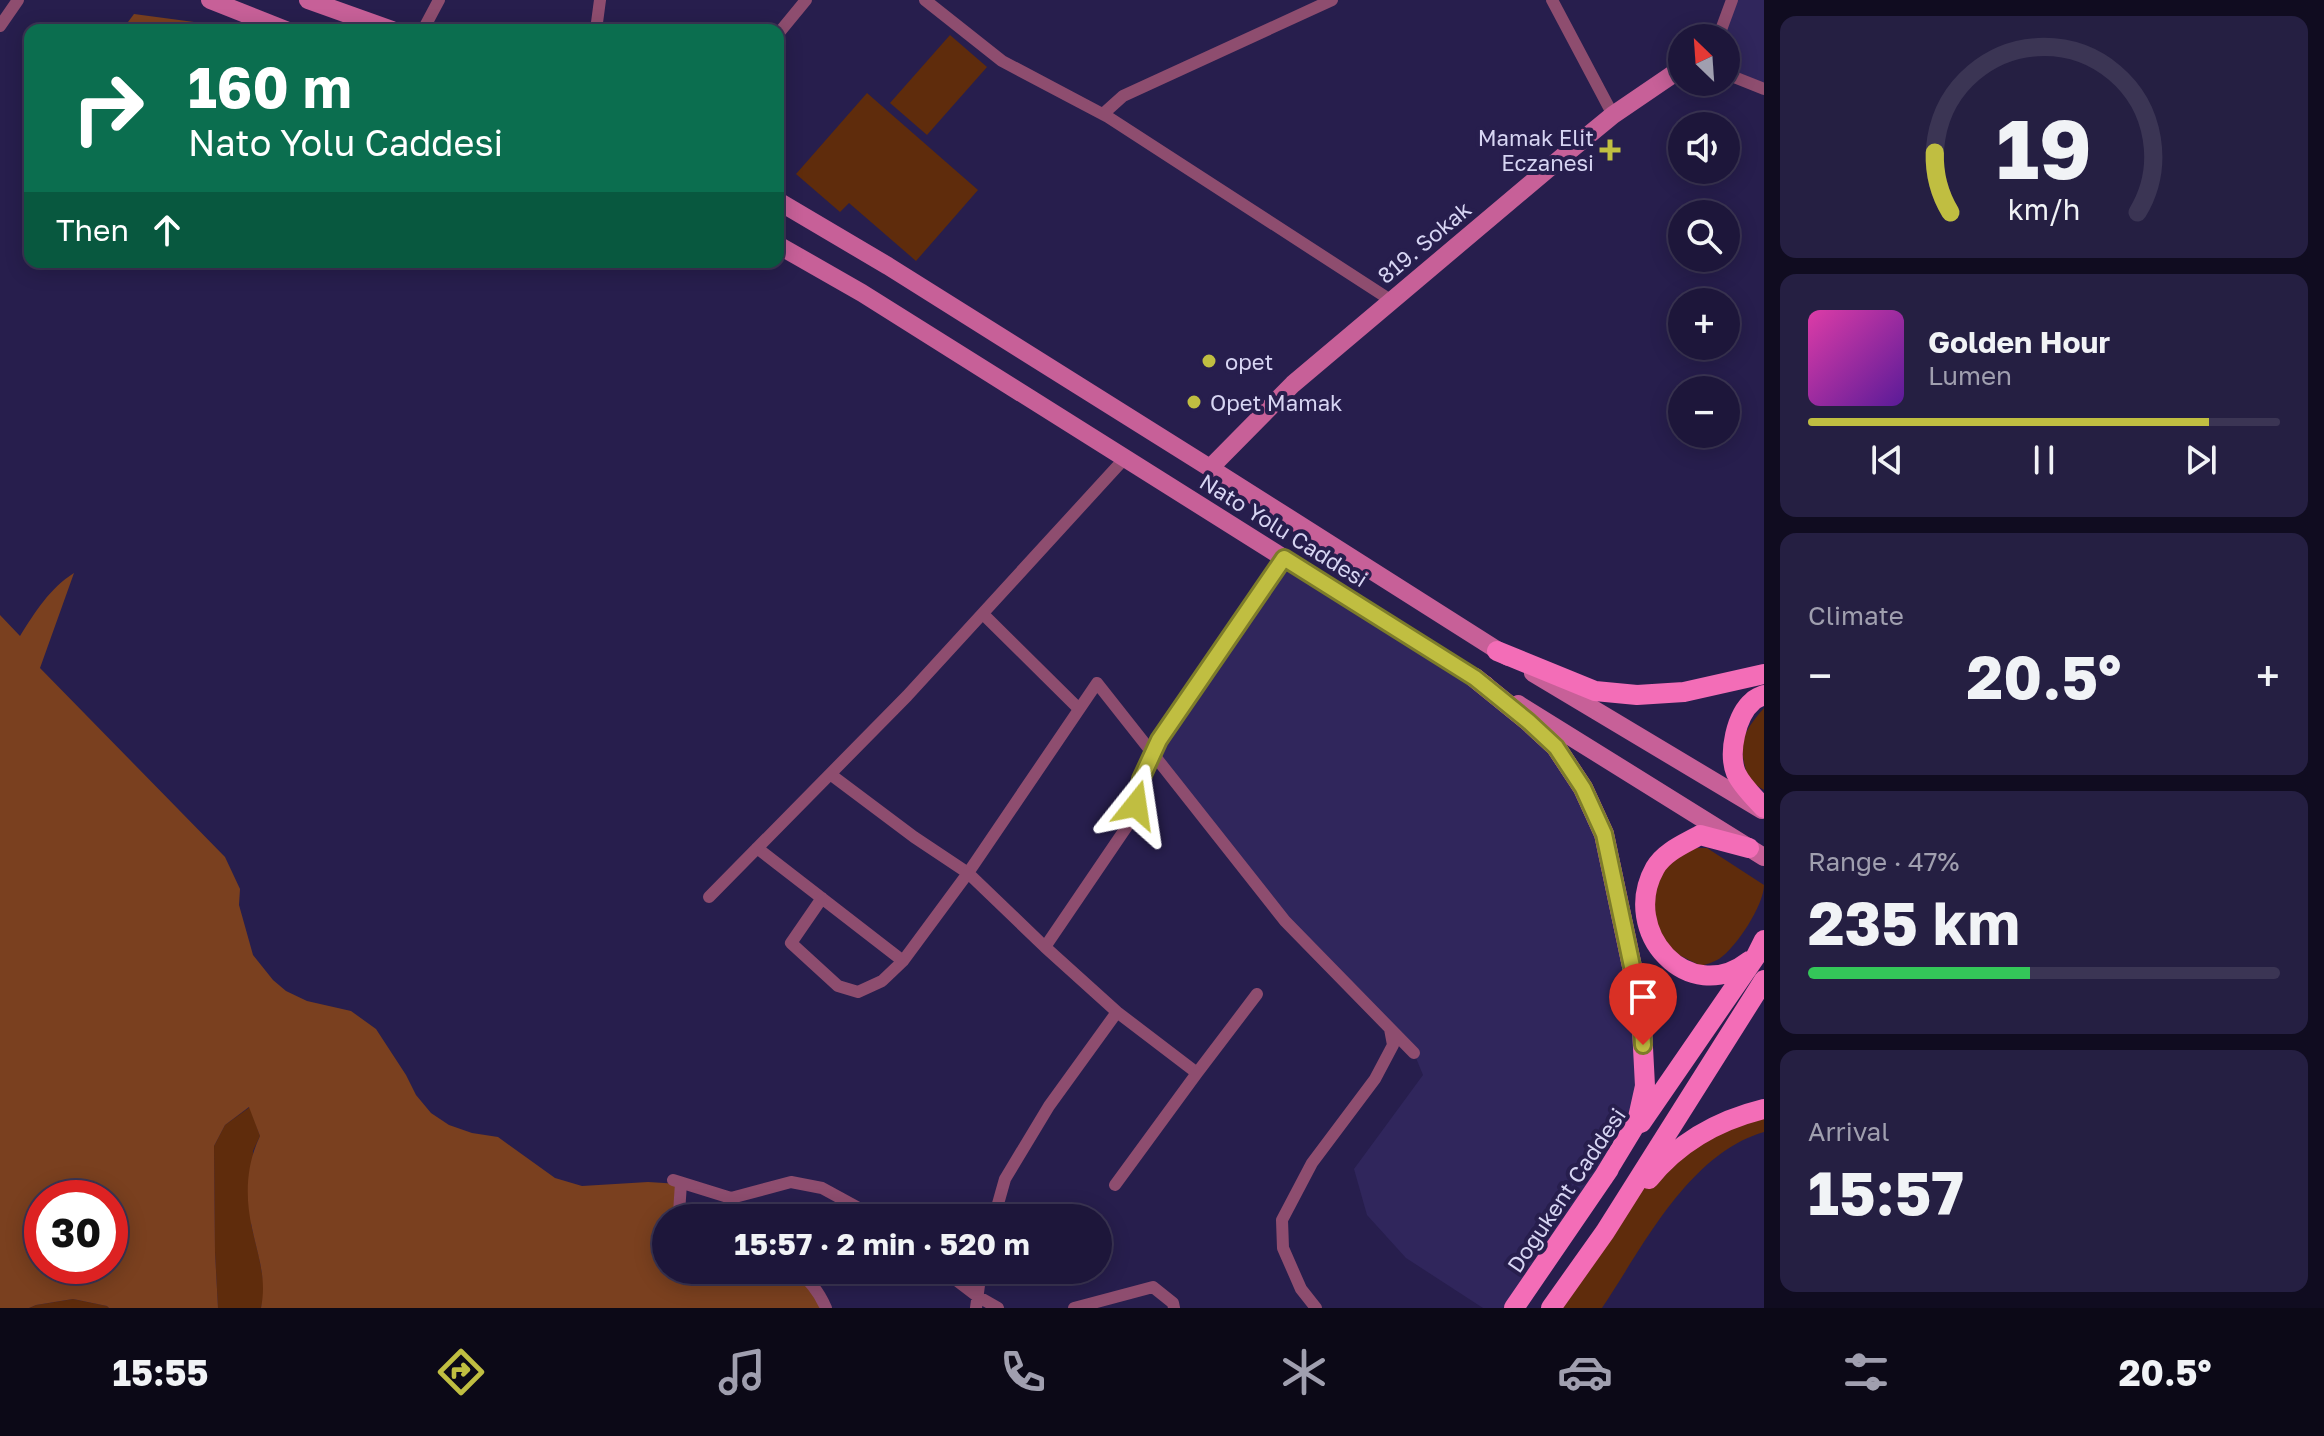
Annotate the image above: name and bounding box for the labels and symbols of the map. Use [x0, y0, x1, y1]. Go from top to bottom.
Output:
north arrow [1668, 24, 1740, 96]
place label: Mamak Elit Eczanesi [1478, 124, 1594, 176]
marker: Mamak Elit Eczanesi [1601, 141, 1619, 159]
street label: 819. Sokak [1372, 195, 1476, 289]
place label: opet [1225, 348, 1273, 375]
marker: opet [1200, 352, 1218, 370]
place label: Opet Mamak [1210, 389, 1343, 416]
marker: Opet Mamak [1185, 393, 1203, 411]
street label: Nato Yolu Caddesi [1195, 468, 1373, 592]
position arrow [1094, 763, 1178, 847]
pin [1609, 963, 1677, 1045]
street label: Doğukent Caddesi [1501, 1103, 1631, 1277]
speed limit sign: 30 [24, 1180, 128, 1284]

